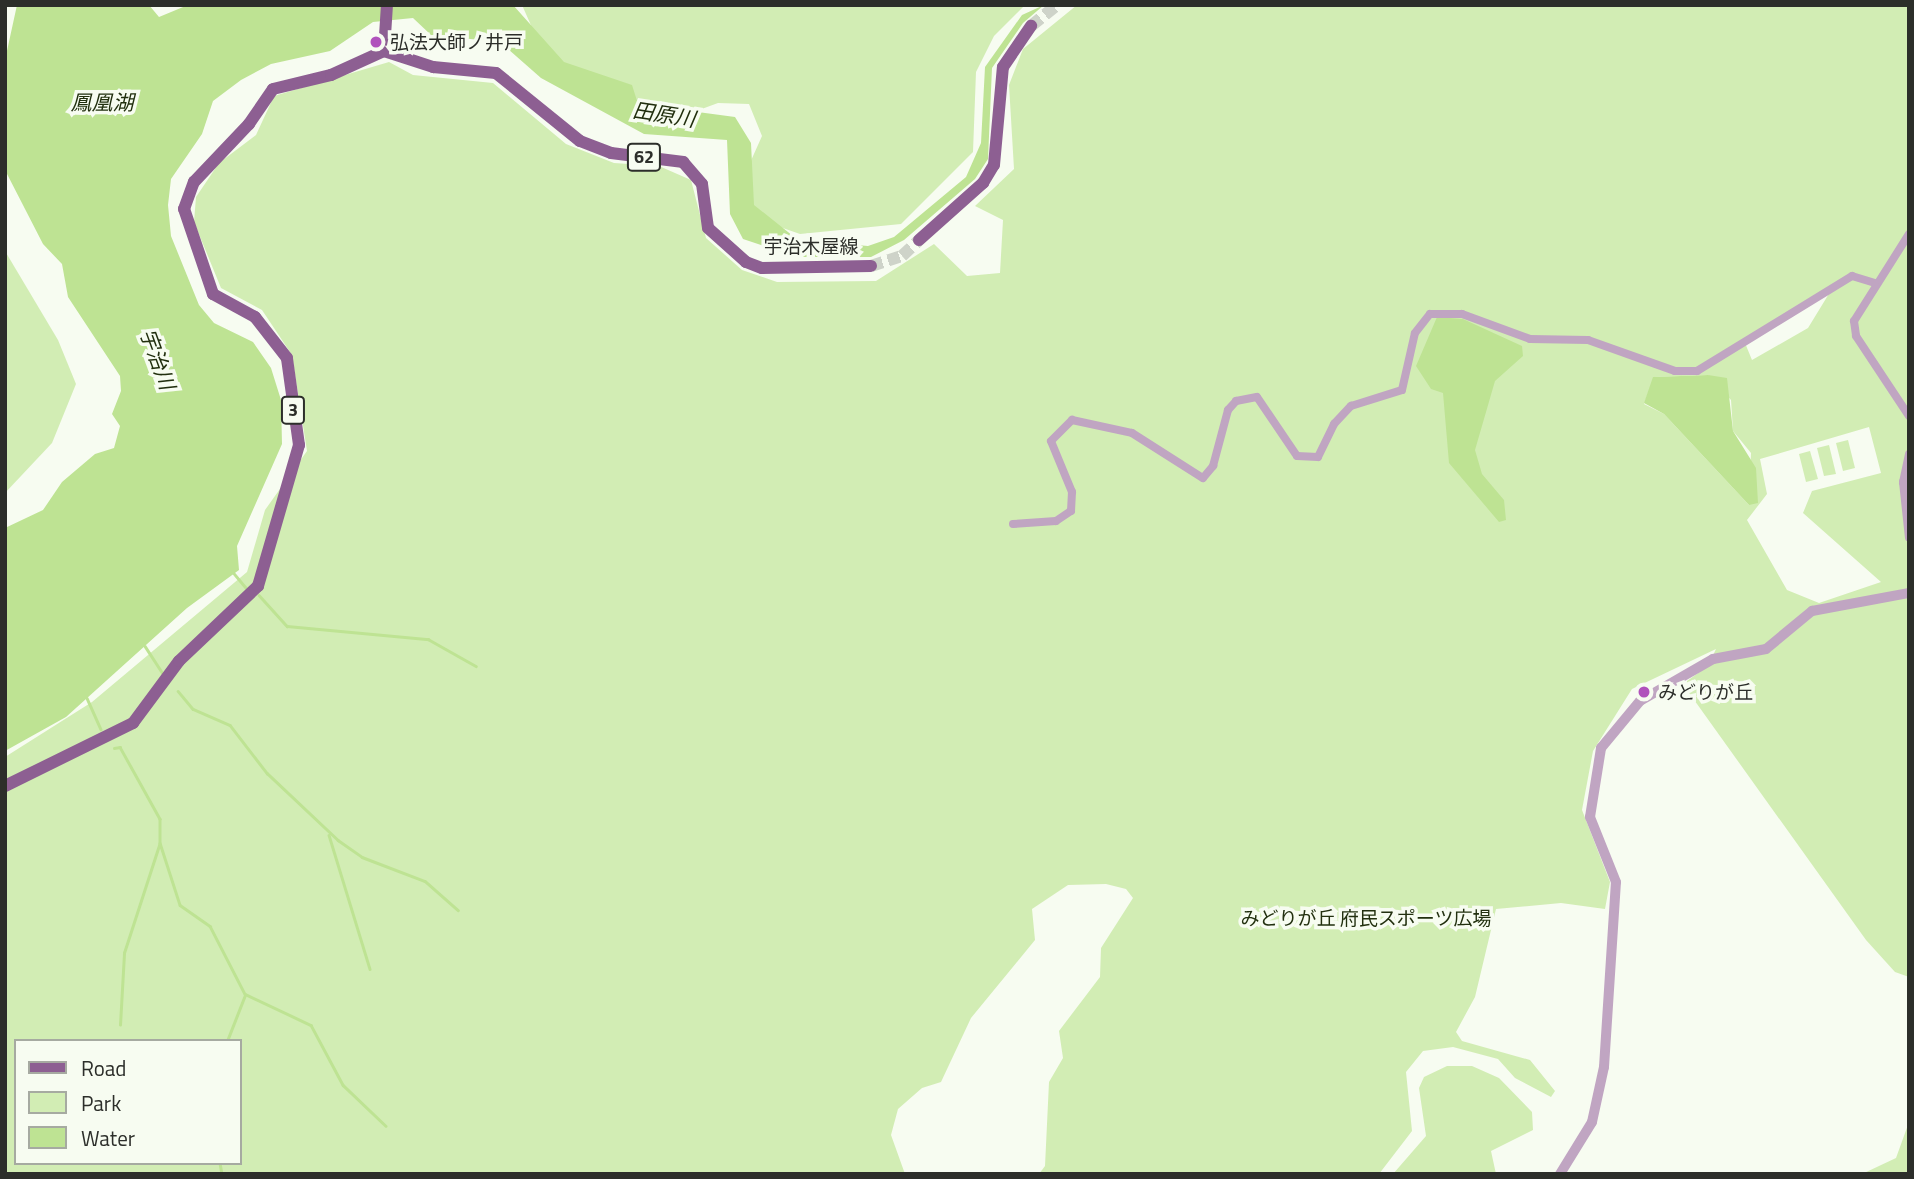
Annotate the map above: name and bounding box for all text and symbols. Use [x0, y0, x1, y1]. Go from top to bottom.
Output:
place label: 弘法大師ノ井戸 [390, 31, 523, 53]
marker: 弘法大師ノ井戸 [368, 34, 384, 50]
water label: 鳳凰湖 [71, 89, 133, 115]
water label: 田原川 [631, 97, 697, 131]
road number: 62 [626, 142, 662, 172]
street label: 宇治木屋線 [764, 235, 858, 257]
water label: 宇治川 [135, 325, 181, 393]
road number: 3 [281, 396, 305, 424]
place label: みどりが丘 [1658, 681, 1753, 703]
marker: みどりが丘 [1636, 684, 1652, 700]
park label: みどりが丘 府民スポーツ広場 [1240, 907, 1492, 929]
legend [14, 1039, 242, 1165]
text: Road [81, 1052, 126, 1084]
text: Park [81, 1087, 121, 1119]
text: Water [81, 1122, 135, 1154]

